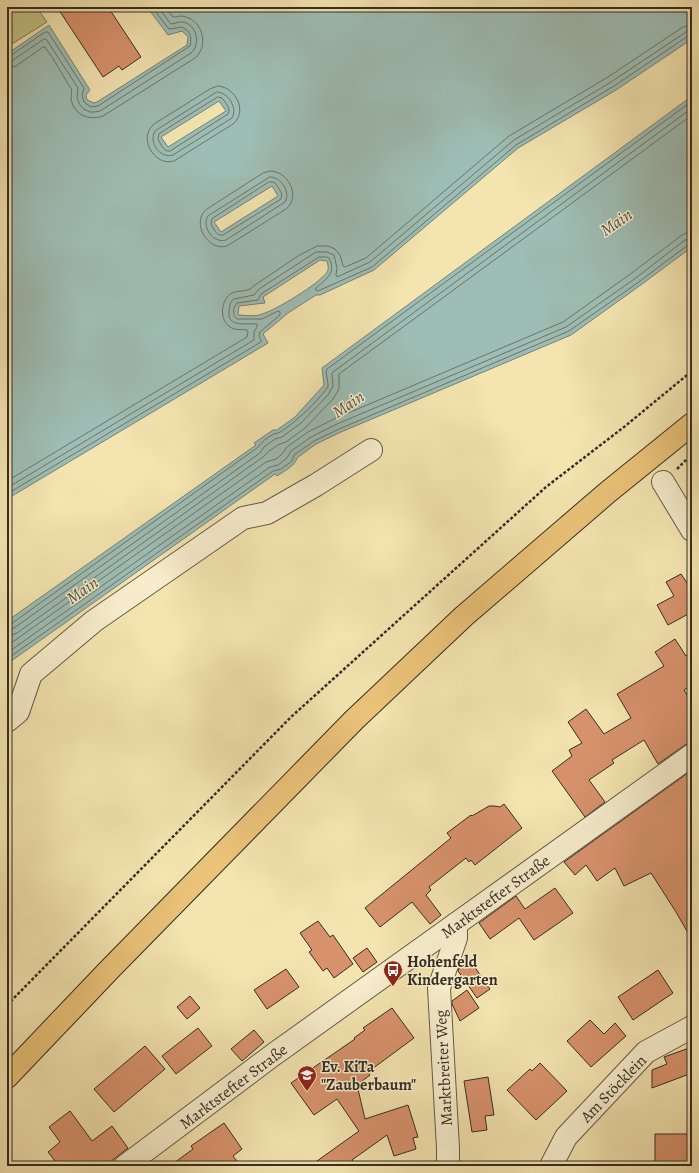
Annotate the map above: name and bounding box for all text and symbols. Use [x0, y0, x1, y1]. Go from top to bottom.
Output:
water label: Main [596, 203, 637, 242]
water label: Main [328, 385, 369, 424]
water label: Main [62, 571, 103, 610]
street label: Marktstefter Straße [437, 850, 555, 944]
place label: Hohenfeld Kindergarten [407, 951, 498, 991]
bus stop icon: Hohenfeld Kindergarten [382, 959, 404, 987]
street label: Marktbreiter Weg [430, 1009, 458, 1127]
street label: Marktstefter Straße [175, 1039, 292, 1135]
street label: Am Stöcklein [575, 1050, 652, 1128]
place label: Ev. KiTa "Zauberbaum" [321, 1056, 416, 1096]
school or university icon: Ev. KiTa "Zauberbaum" [296, 1064, 318, 1092]

